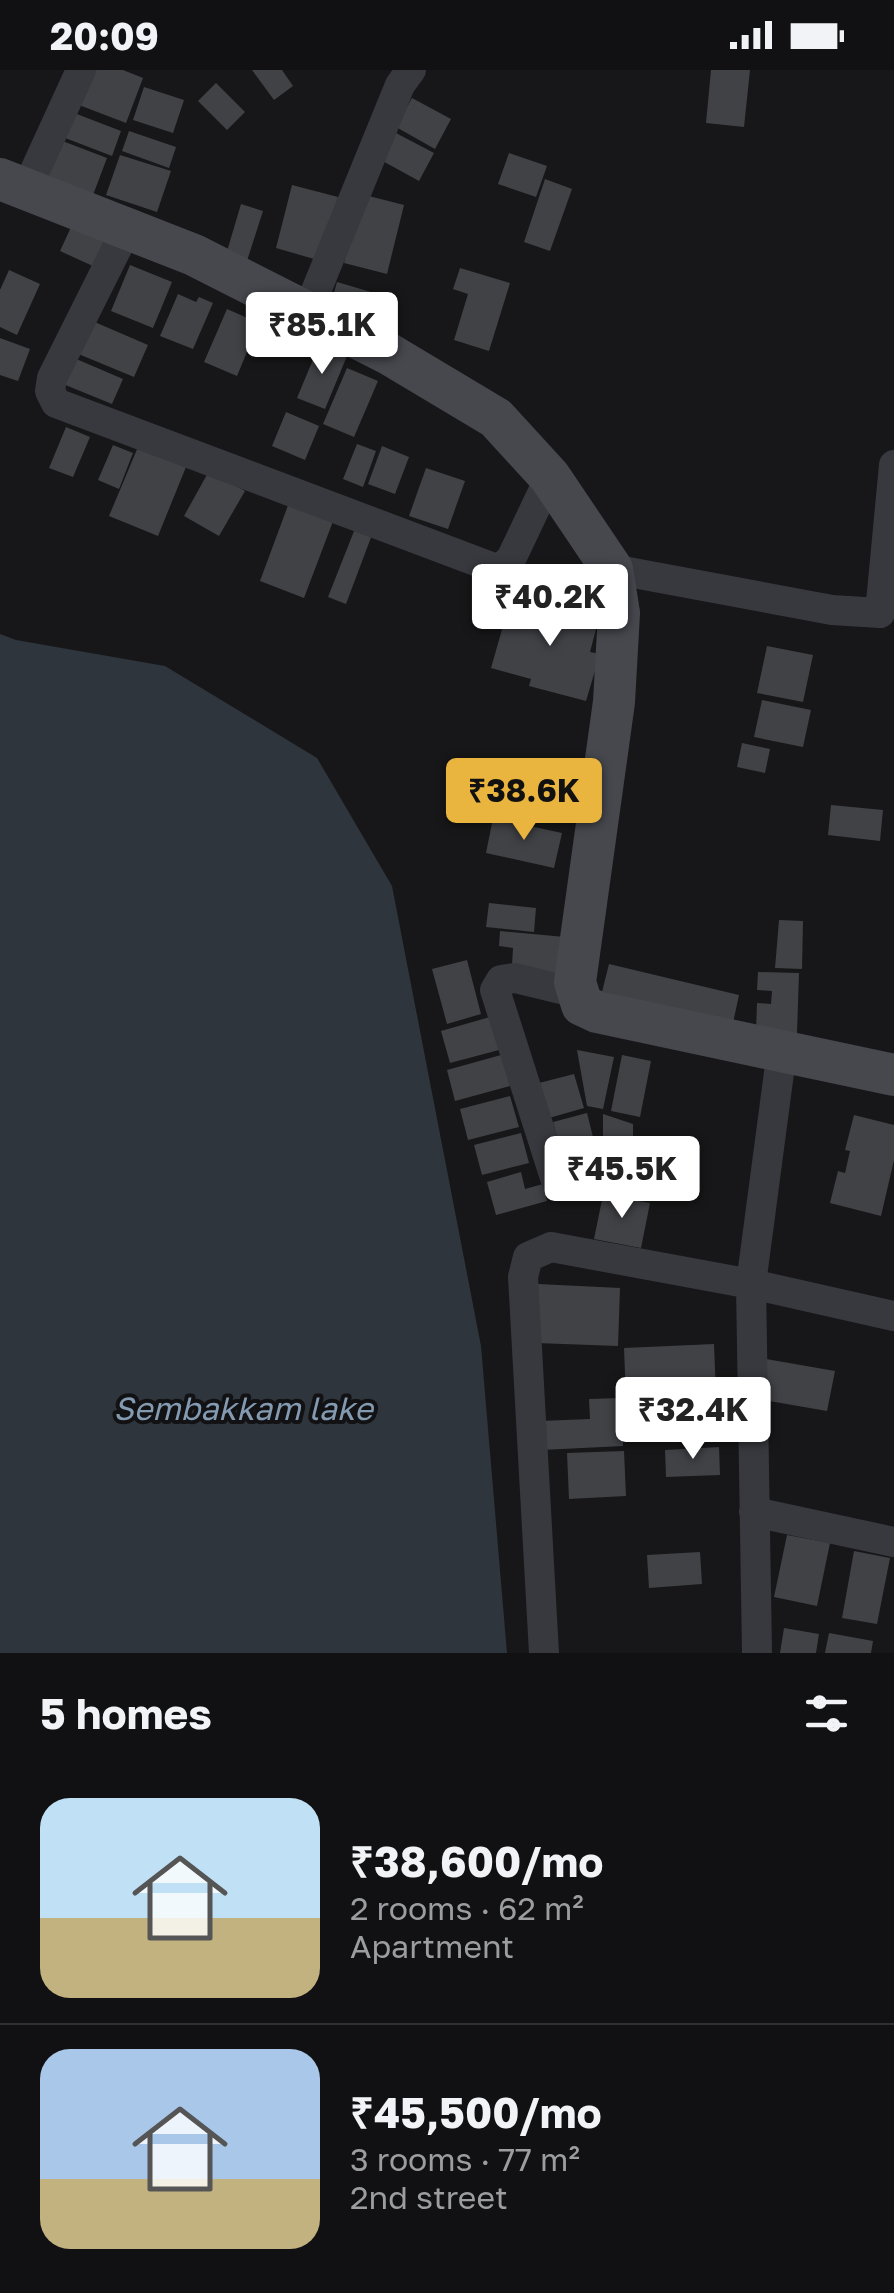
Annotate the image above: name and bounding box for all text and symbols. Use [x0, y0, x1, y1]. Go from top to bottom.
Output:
text: 20:09 [50, 13, 159, 58]
pin: ₹85.1K [241, 292, 403, 377]
text: ₹85.1K [268, 305, 376, 343]
pin: ₹40.2K [469, 564, 631, 649]
text: ₹40.2K [494, 577, 606, 615]
pin: ₹38.6K [443, 758, 605, 843]
text: ₹38.6K [468, 771, 580, 809]
pin: ₹45.5K [541, 1136, 703, 1221]
text: ₹45.5K [567, 1149, 677, 1187]
pin: ₹32.4K [612, 1377, 774, 1462]
water label: Sembakkam lake [113, 1389, 375, 1427]
text: ₹32.4K [638, 1390, 748, 1428]
icon: filters [799, 1686, 854, 1741]
text: 5 homes [40, 1688, 212, 1738]
text: ₹38,600/mo [350, 1836, 603, 1886]
icon: home [120, 1838, 240, 1958]
text: 2 rooms · 62 m² [350, 1889, 584, 1927]
text: Apartment [350, 1927, 514, 1965]
text: ₹45,500/mo [350, 2087, 602, 2137]
icon: home [120, 2089, 240, 2209]
text: 3 rooms · 77 m² [350, 2140, 580, 2178]
text: 2nd street [350, 2178, 508, 2216]

